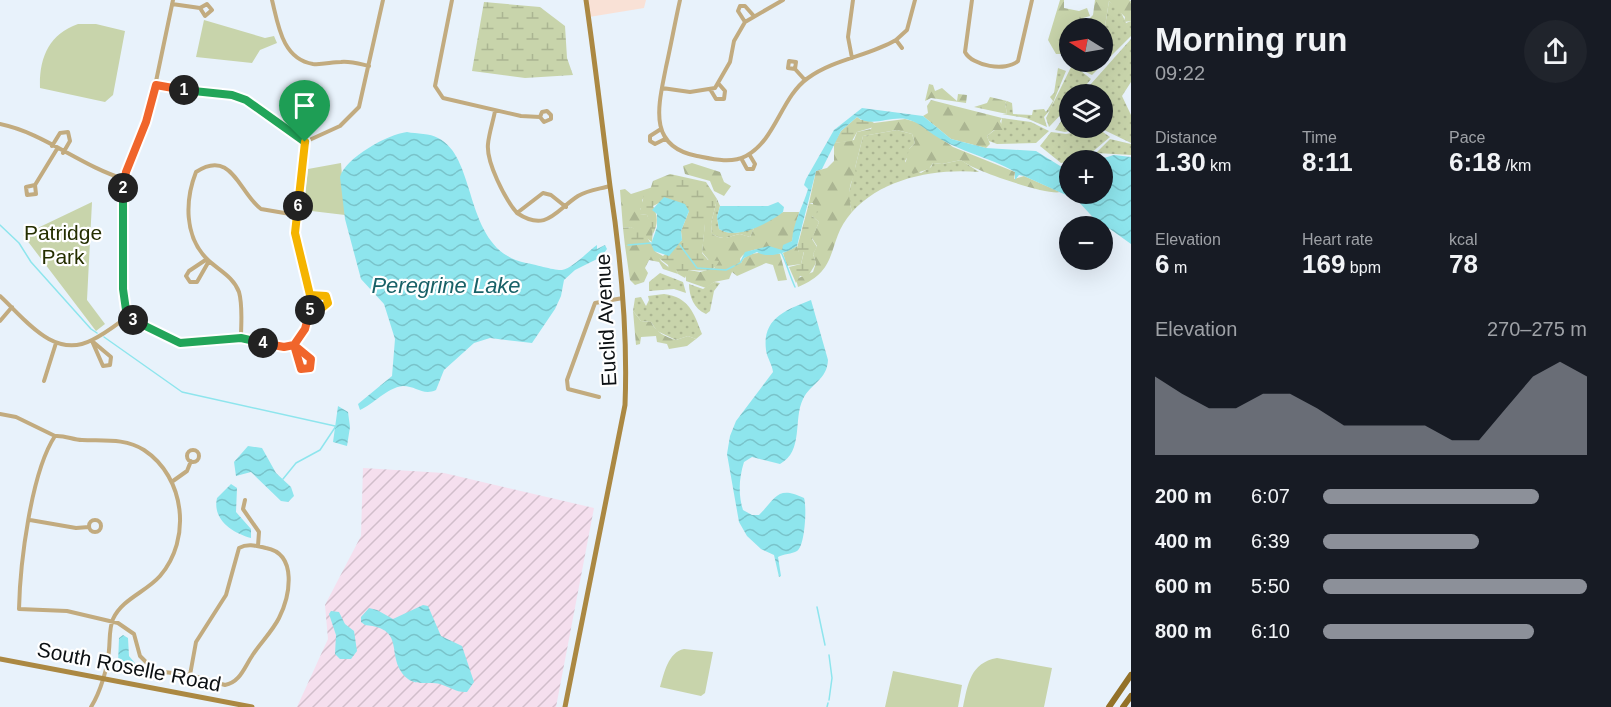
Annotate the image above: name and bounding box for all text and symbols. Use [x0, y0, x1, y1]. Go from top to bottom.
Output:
north arrow [1059, 18, 1113, 72]
map controls [1059, 18, 1113, 270]
button: share [1524, 20, 1587, 83]
text: Morning run [1155, 21, 1347, 58]
text: 09:22 [1155, 62, 1205, 84]
pin: 1 [169, 75, 199, 105]
pin [279, 80, 330, 142]
text: 1 [180, 81, 188, 98]
button: layers [1059, 84, 1113, 138]
icon: arrive [288, 89, 321, 122]
text: Distance [1155, 129, 1217, 146]
text: Time [1302, 129, 1337, 146]
text: Pace [1449, 129, 1485, 146]
text: 1.30 [1155, 147, 1206, 177]
text: 8:11 [1302, 147, 1353, 177]
text: 6:18 [1449, 147, 1501, 177]
button: + [1059, 150, 1113, 204]
text: km [1206, 157, 1231, 174]
text: /km [1501, 157, 1531, 174]
pin: 2 [108, 173, 138, 203]
text: 2 [119, 179, 127, 196]
pin: 6 [283, 191, 313, 221]
text: 6 [294, 197, 302, 214]
button: − [1059, 216, 1113, 270]
park label: Patridge Park [24, 221, 102, 268]
text: Elevation [1155, 231, 1221, 248]
text: Heart rate [1302, 231, 1373, 248]
text: kcal [1449, 231, 1477, 248]
text: 6 [1155, 249, 1169, 279]
text: 169 [1302, 249, 1345, 279]
text: 78 [1449, 249, 1478, 279]
street label: Euclid Avenue [591, 253, 620, 387]
text: m [1169, 259, 1187, 276]
text: bpm [1345, 259, 1381, 276]
water label: Peregrine Lake [371, 273, 521, 298]
pin: 5 [295, 295, 325, 325]
text: 5 [306, 301, 314, 318]
pin: 3 [118, 305, 148, 335]
text: 3 [129, 311, 137, 328]
text: Elevation [1155, 318, 1237, 340]
text: 270–275 m [1487, 318, 1587, 340]
pin: 4 [248, 328, 278, 358]
text: 4 [259, 334, 267, 351]
text: 200 m [1155, 485, 1212, 507]
text: 6:07 [1251, 485, 1290, 507]
text: 400 m [1155, 530, 1212, 552]
text: 6:39 [1251, 530, 1290, 552]
text: 600 m [1155, 575, 1212, 597]
text: 5:50 [1251, 575, 1290, 597]
text: 800 m [1155, 620, 1212, 642]
text: 6:10 [1251, 620, 1290, 642]
street label: South Roselle Road [35, 637, 223, 696]

